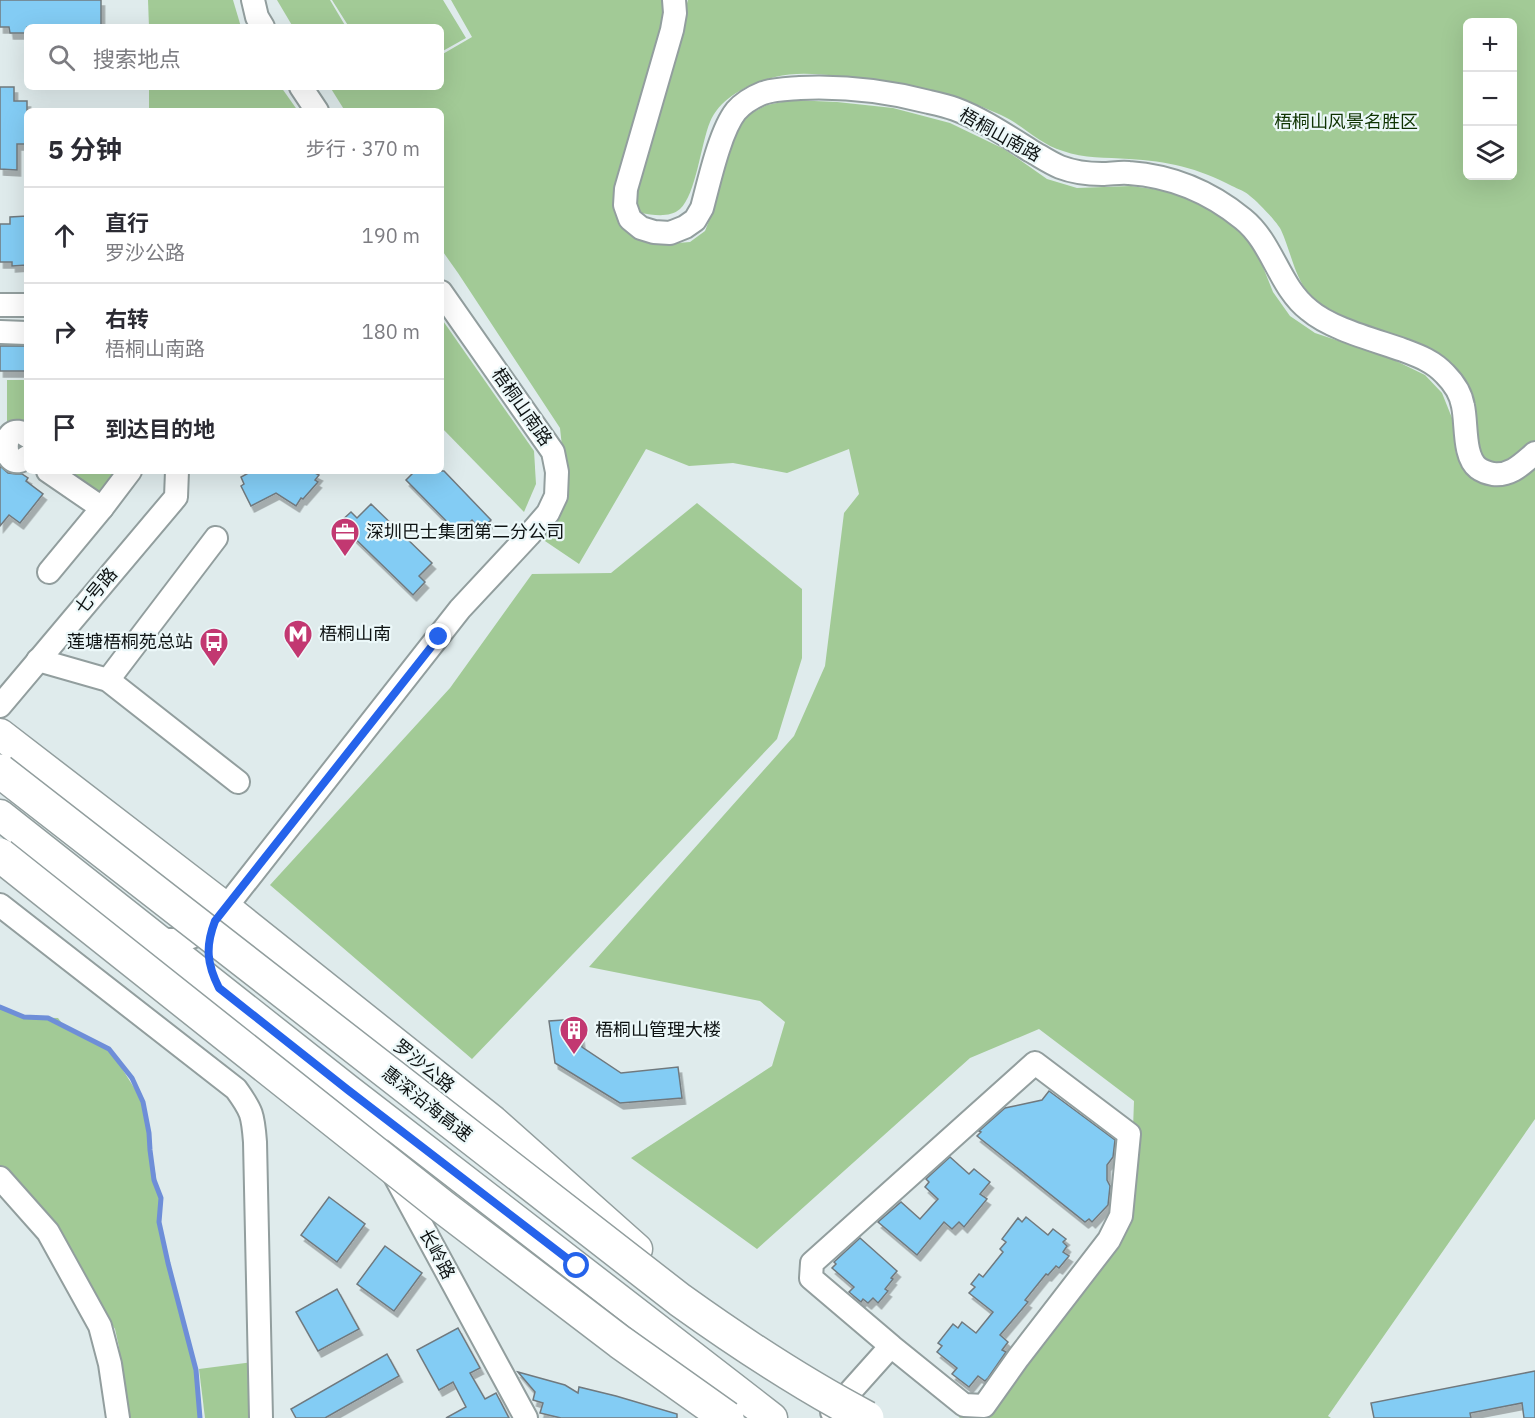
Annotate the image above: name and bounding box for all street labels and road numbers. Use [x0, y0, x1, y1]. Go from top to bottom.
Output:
street label: 梧桐山南路 [955, 103, 1045, 166]
street label: 梧桐山南路 [487, 363, 558, 450]
street label: 七号路 [69, 563, 122, 619]
street label: 罗沙公路 [389, 1034, 460, 1097]
street label: 惠深沿海高速 [378, 1061, 477, 1146]
street label: 长岭路 [415, 1225, 460, 1283]

